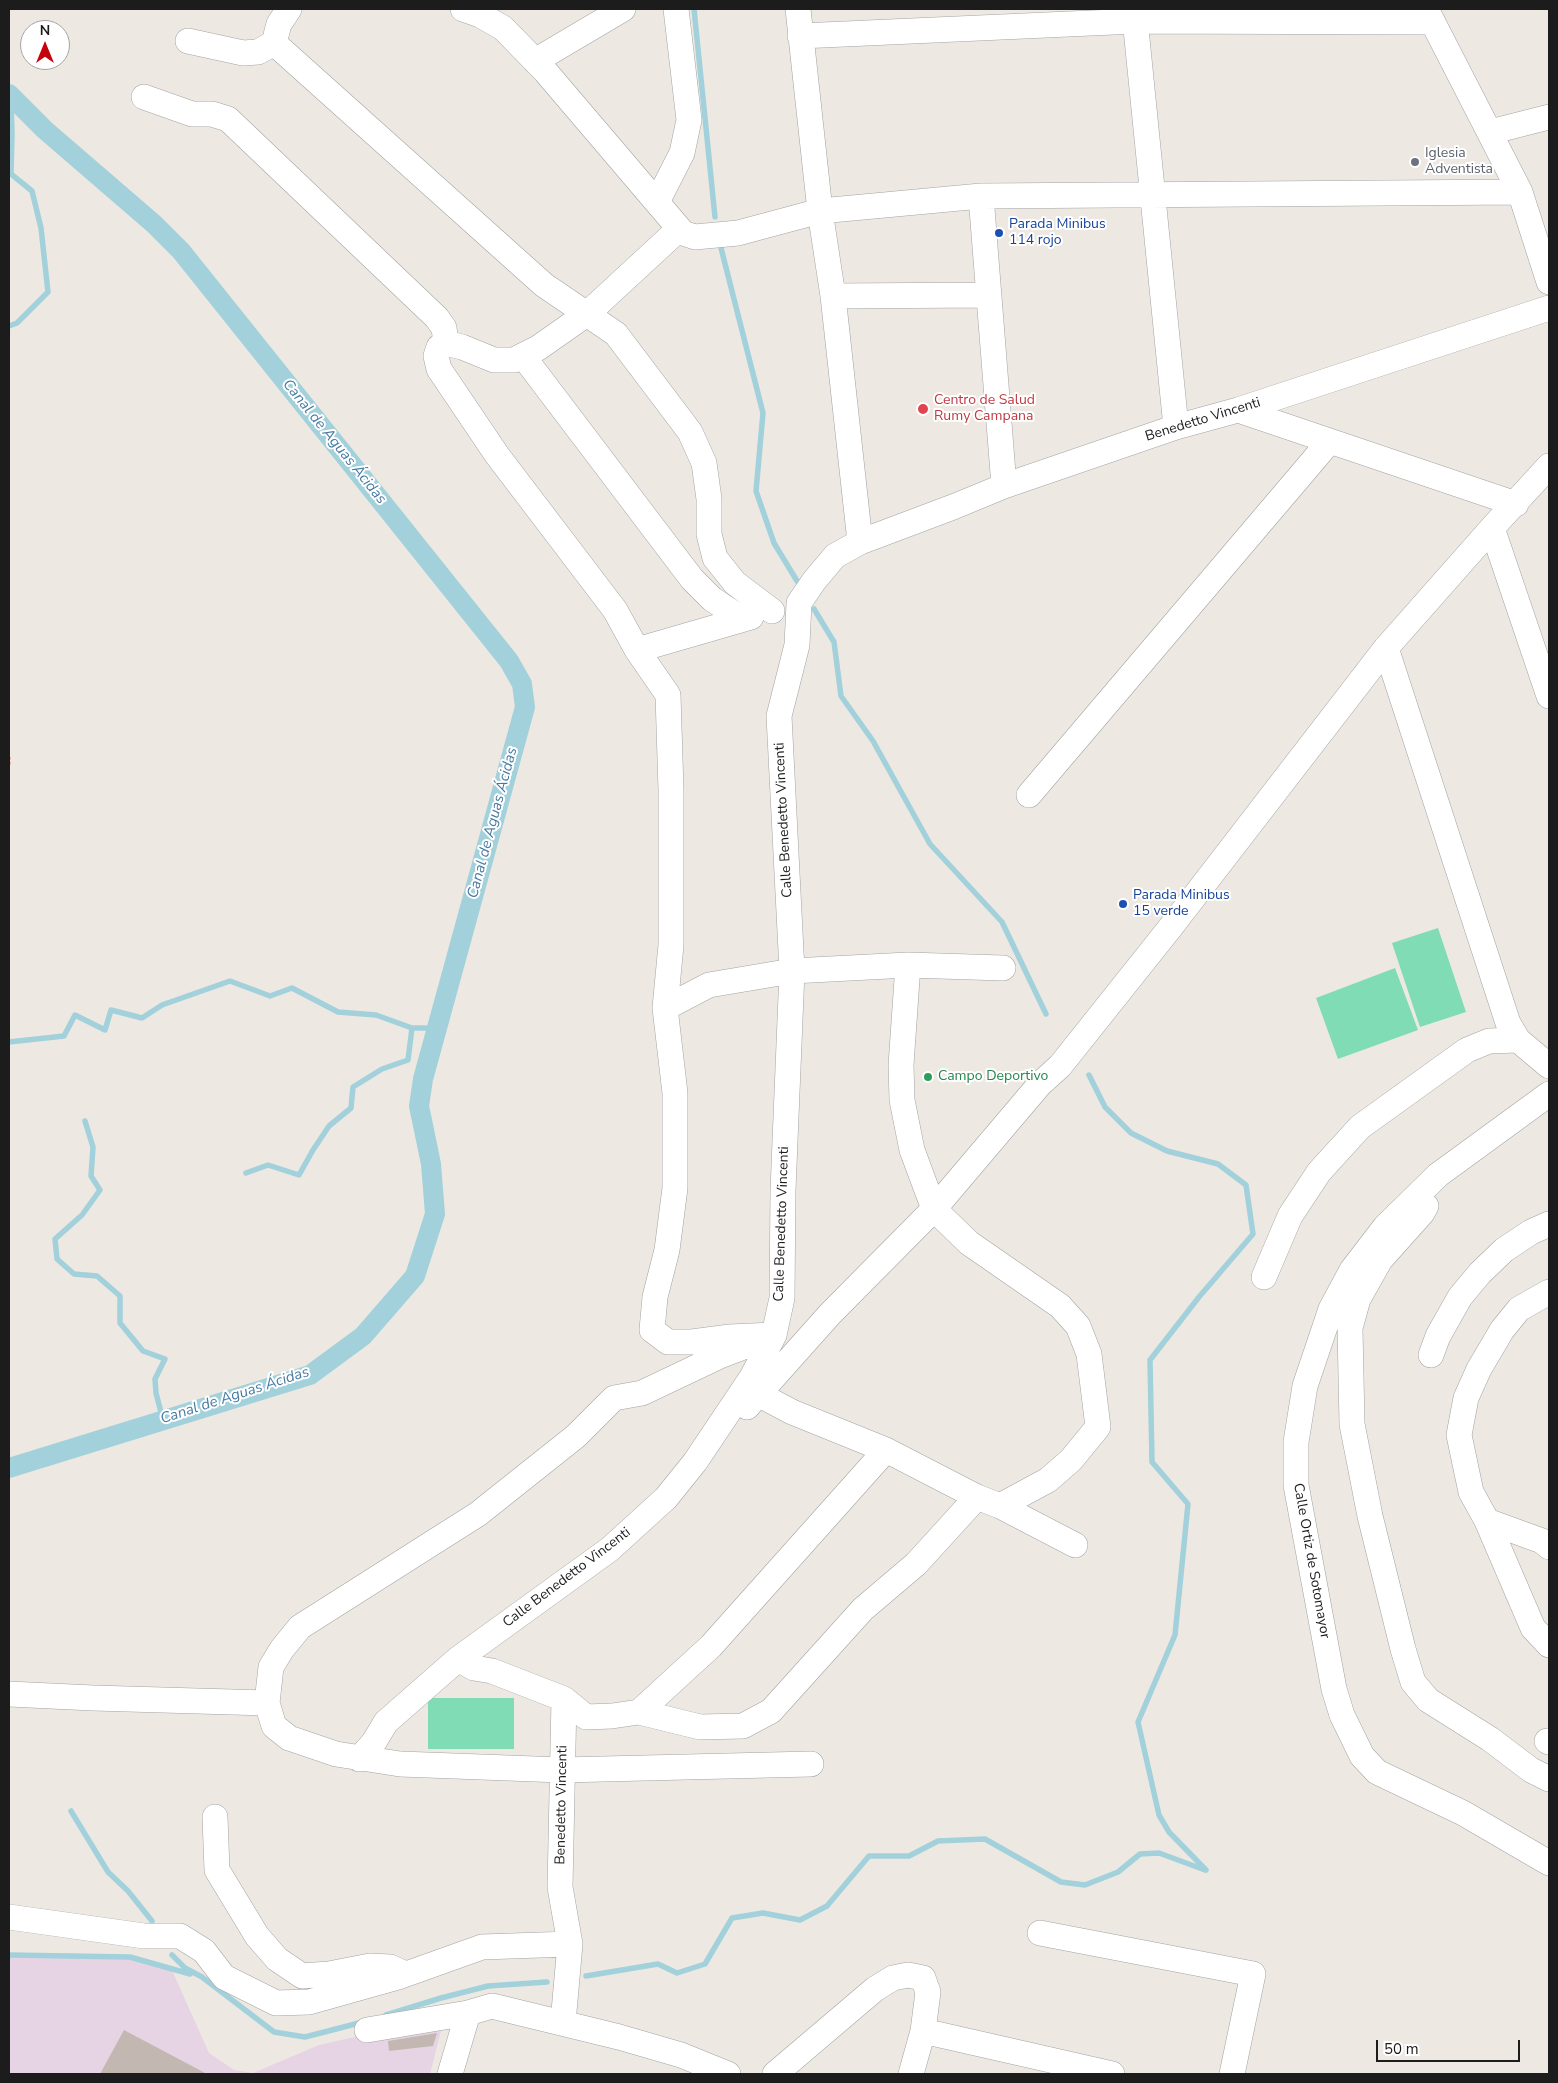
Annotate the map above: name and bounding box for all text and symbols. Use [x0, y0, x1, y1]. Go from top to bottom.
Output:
north arrow [20, 20, 70, 70]
text: N [40, 21, 50, 40]
place label: Iglesia Adventista [1425, 146, 1493, 178]
marker: Iglesia Adventista [1409, 156, 1421, 168]
place label: Parada Minibus 114 rojo [1009, 217, 1106, 250]
marker: Parada Minibus 114 rojo [993, 227, 1005, 239]
water label: Canal de Aguas Ácidas [278, 376, 390, 508]
place label: Centro de Salud Rumy Campana [934, 393, 1035, 426]
street label: Benedetto Vincenti [1143, 394, 1263, 446]
marker: Centro de Salud Rumy Campana [916, 402, 930, 416]
street label: Calle Benedetto Vincenti [772, 742, 796, 898]
water label: Canal de Aguas Ácidas [464, 746, 522, 900]
place label: Parada Minibus 15 verde [1133, 888, 1230, 920]
marker: Parada Minibus 15 verde [1117, 898, 1129, 910]
place label: Campo Deportivo [938, 1069, 1048, 1085]
marker: Campo Deportivo [922, 1071, 934, 1083]
street label: Calle Benedetto Vincenti [771, 1146, 793, 1302]
water label: Canal de Aguas Ácidas [158, 1363, 312, 1429]
street label: Calle Ortiz de Sotomayor [1289, 1482, 1333, 1640]
street label: Calle Benedetto Vincenti [500, 1525, 634, 1631]
street label: Benedetto Vincenti [553, 1745, 571, 1865]
scale bar [1378, 2030, 1522, 2062]
text: 50 m [1384, 2039, 1419, 2059]

